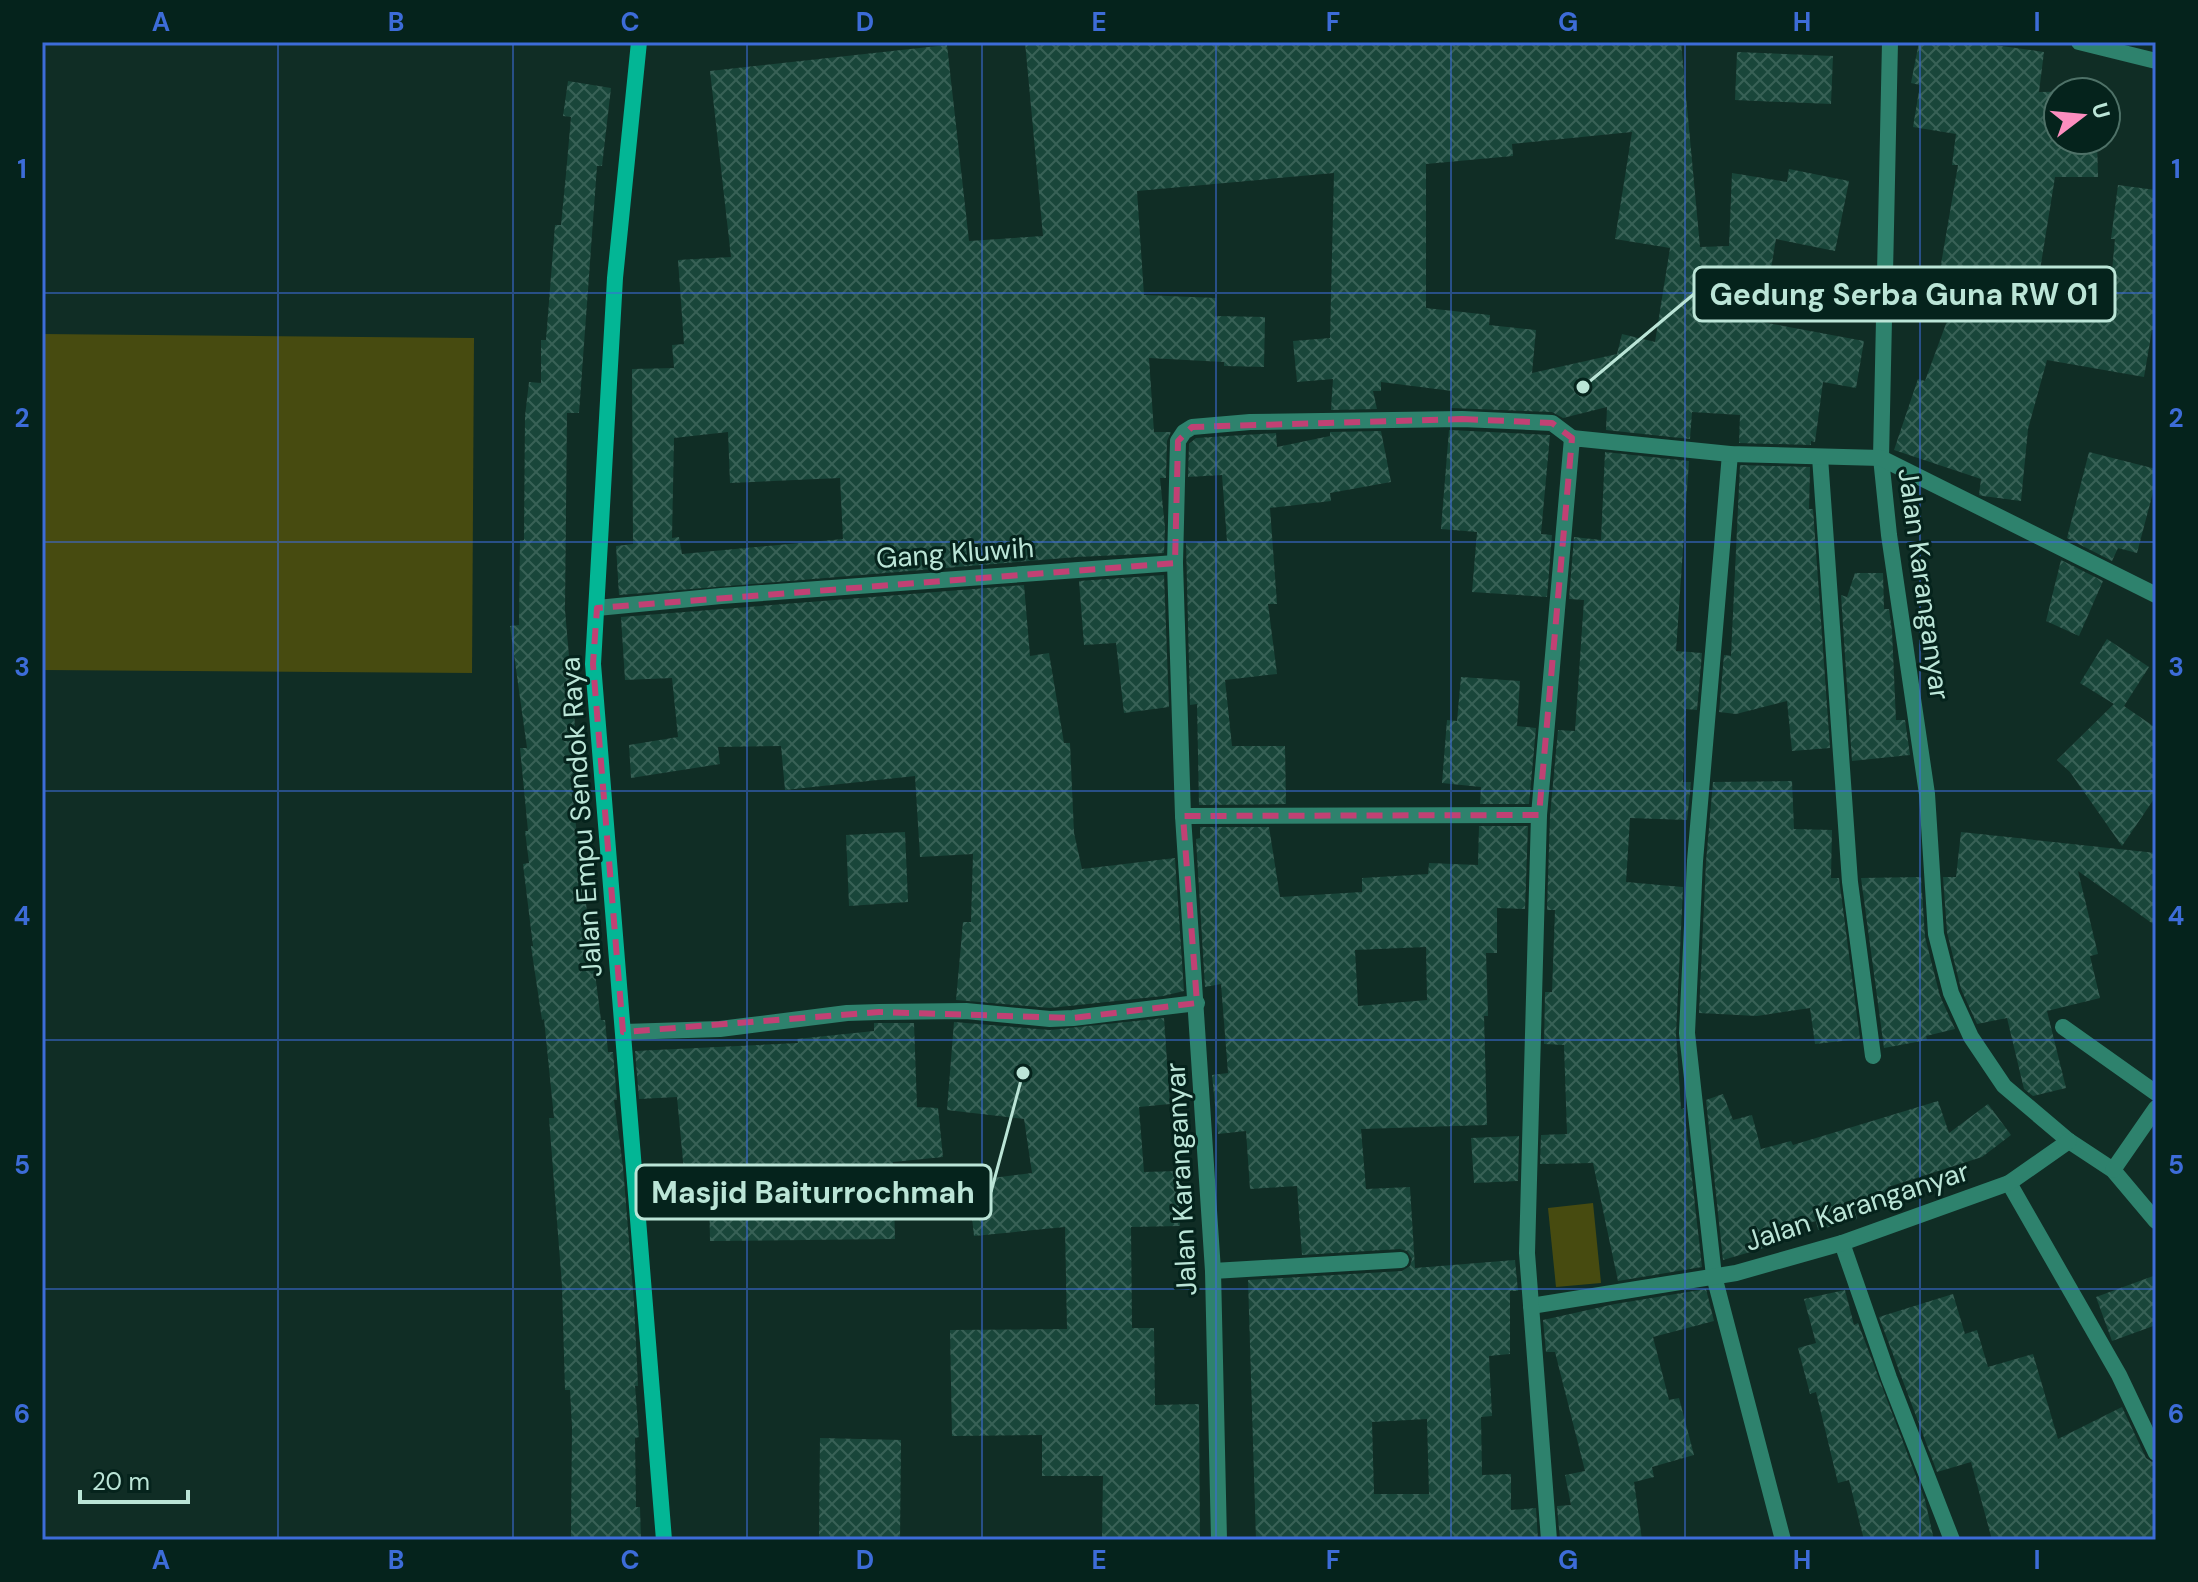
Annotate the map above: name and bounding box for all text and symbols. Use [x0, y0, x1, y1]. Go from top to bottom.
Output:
text: A [152, 5, 170, 39]
text: B [388, 5, 404, 39]
text: C [620, 5, 640, 39]
text: D [856, 5, 874, 39]
text: E [1091, 5, 1107, 39]
text: F [1326, 5, 1340, 39]
text: G [1558, 5, 1578, 39]
text: H [1793, 5, 1811, 39]
text: I [2033, 5, 2041, 39]
north arrow [2042, 76, 2122, 156]
text: U [2085, 99, 2117, 122]
text: 1 [17, 152, 27, 186]
text: 1 [2171, 152, 2181, 186]
callout: Gedung Serba Guna RW 01 [1694, 267, 2115, 321]
text: Gedung Serba Guna RW 01 [1709, 275, 2099, 314]
text: 2 [14, 401, 30, 435]
text: 2 [2168, 401, 2184, 435]
street label: Jalan Karanganyar [1889, 466, 1959, 702]
street label: Gang Kluwih [875, 529, 1035, 577]
text: 3 [14, 650, 30, 684]
text: 3 [2168, 650, 2184, 684]
street label: Jalan Empu Sendok Raya [551, 656, 611, 978]
text: 4 [14, 899, 30, 933]
text: 4 [2168, 899, 2184, 933]
street label: Jalan Karanganyar [1156, 1061, 1206, 1297]
text: 5 [14, 1148, 30, 1182]
text: 5 [2168, 1148, 2184, 1182]
street label: Jalan Karanganyar [1740, 1152, 1974, 1260]
callout: Masjid Baiturrochmah [636, 1165, 991, 1219]
text: Masjid Baiturrochmah [651, 1173, 975, 1212]
text: 6 [14, 1397, 30, 1431]
text: 6 [2168, 1397, 2184, 1431]
scale bar [80, 1454, 188, 1504]
text: 20 m [92, 1466, 150, 1497]
text: A [152, 1543, 170, 1577]
text: B [388, 1543, 404, 1577]
text: C [620, 1543, 640, 1577]
text: D [856, 1543, 874, 1577]
text: E [1091, 1543, 1107, 1577]
text: F [1326, 1543, 1340, 1577]
text: G [1558, 1543, 1578, 1577]
text: H [1793, 1543, 1811, 1577]
text: I [2033, 1543, 2041, 1577]

